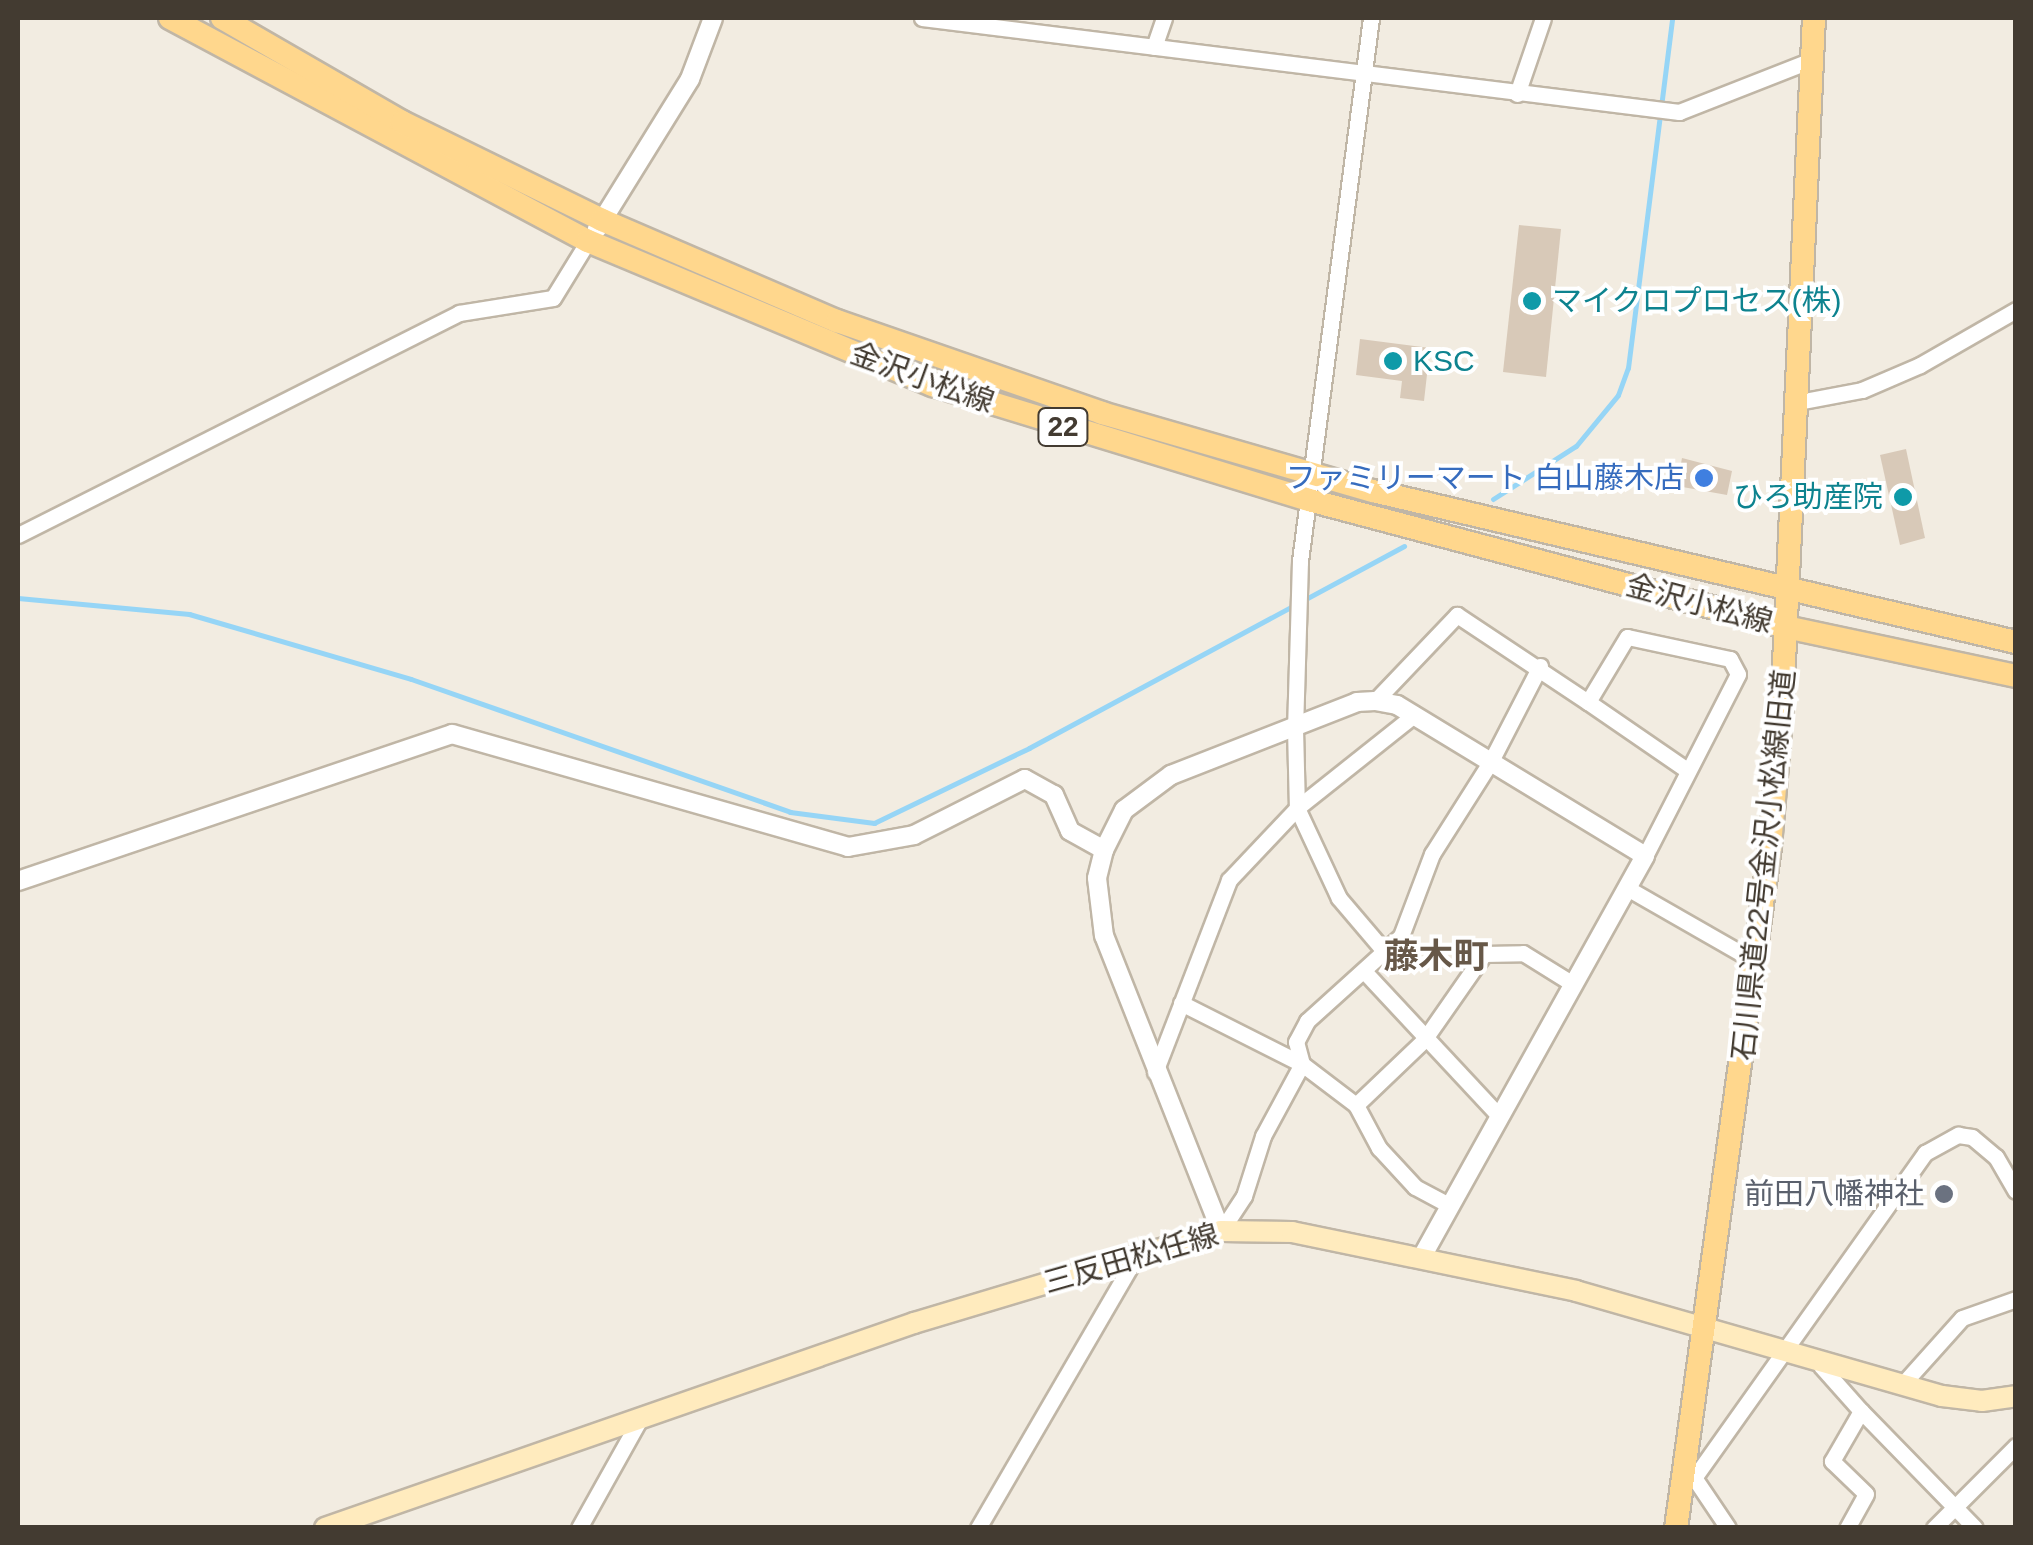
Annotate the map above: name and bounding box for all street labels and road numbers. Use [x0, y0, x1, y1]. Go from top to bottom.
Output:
street label: 金沢小松線 [845, 335, 999, 421]
road number: 22 [1036, 404, 1090, 450]
street label: 金沢小松線 [1622, 567, 1776, 641]
street label: 石川県道22号金沢小松線旧道 [1726, 668, 1802, 1062]
street label: 三反田松任線 [1040, 1217, 1222, 1301]

